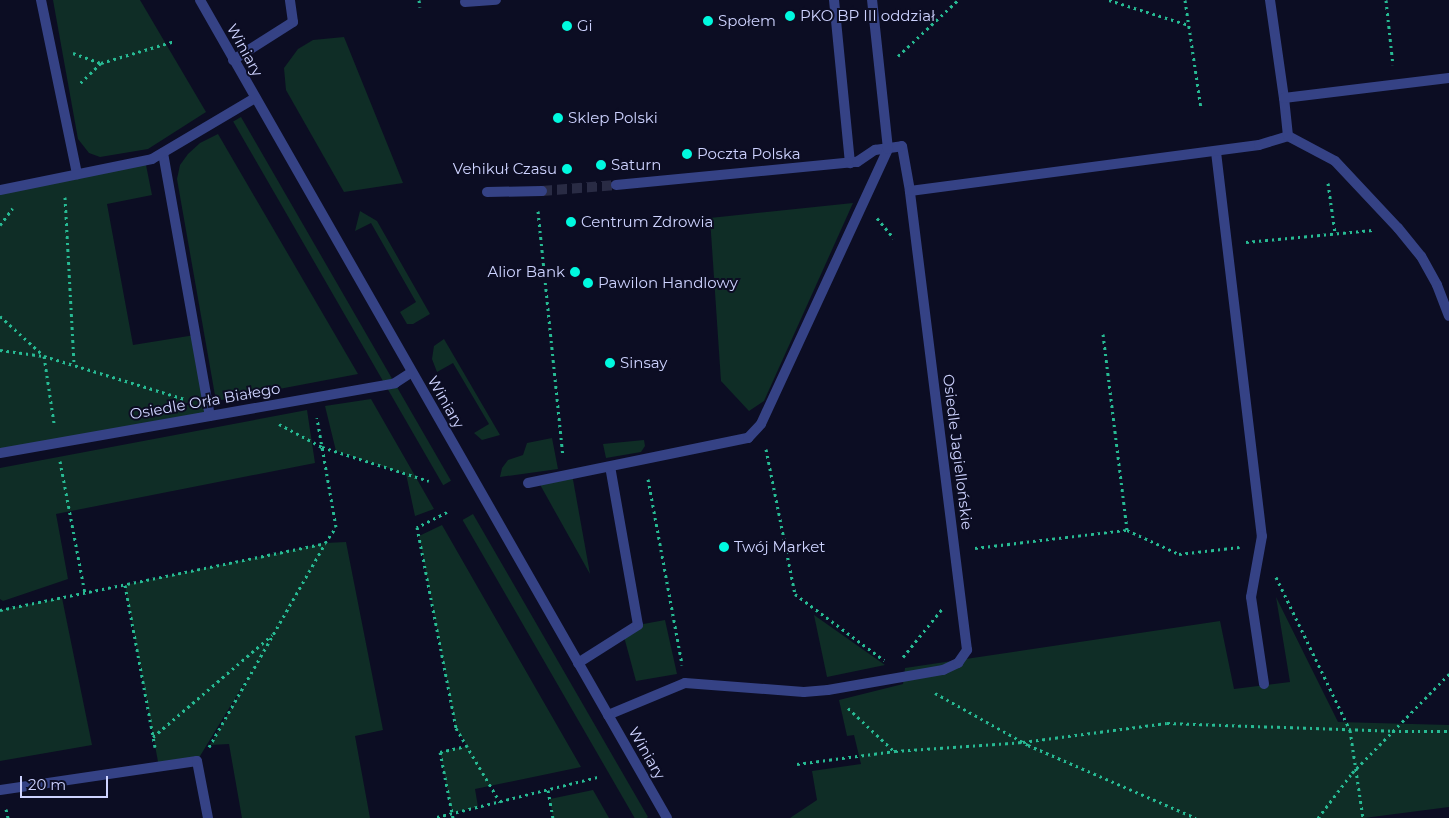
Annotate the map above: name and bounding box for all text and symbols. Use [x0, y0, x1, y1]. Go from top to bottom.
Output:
place label: PKO BP III oddział [800, 7, 935, 25]
marker: PKO BP III oddział [784, 10, 796, 22]
place label: Społem [718, 12, 776, 30]
marker: Społem [702, 15, 714, 27]
place label: Gi [577, 17, 593, 35]
street label: Winiary [223, 20, 267, 80]
marker: Gi [561, 20, 573, 32]
place label: Sklep Polski [568, 109, 658, 127]
marker: Sklep Polski [552, 112, 564, 124]
place label: Poczta Polska [697, 145, 801, 163]
marker: Poczta Polska [681, 148, 693, 160]
place label: Saturn [611, 156, 661, 174]
marker: Saturn [595, 159, 607, 171]
place label: Vehikuł Czasu [453, 160, 557, 178]
marker: Vehikuł Czasu [561, 163, 573, 175]
place label: Centrum Zdrowia [581, 213, 713, 231]
marker: Centrum Zdrowia [565, 216, 577, 228]
place label: Alior Bank [488, 263, 565, 281]
marker: Alior Bank [569, 266, 581, 278]
place label: Pawilon Handlowy [598, 274, 738, 292]
marker: Pawilon Handlowy [582, 277, 594, 289]
place label: Sinsay [620, 354, 667, 372]
marker: Sinsay [604, 357, 616, 369]
street label: Winiary [424, 373, 468, 431]
street label: Osiedle Jagiellońskie [940, 373, 976, 531]
street label: Osiedle Orła Białego [128, 379, 282, 423]
place label: Twój Market [734, 538, 825, 556]
marker: Twój Market [718, 541, 730, 553]
street label: Winiary [625, 724, 669, 782]
scale bar [22, 766, 110, 798]
text: 20 m [28, 775, 66, 794]

